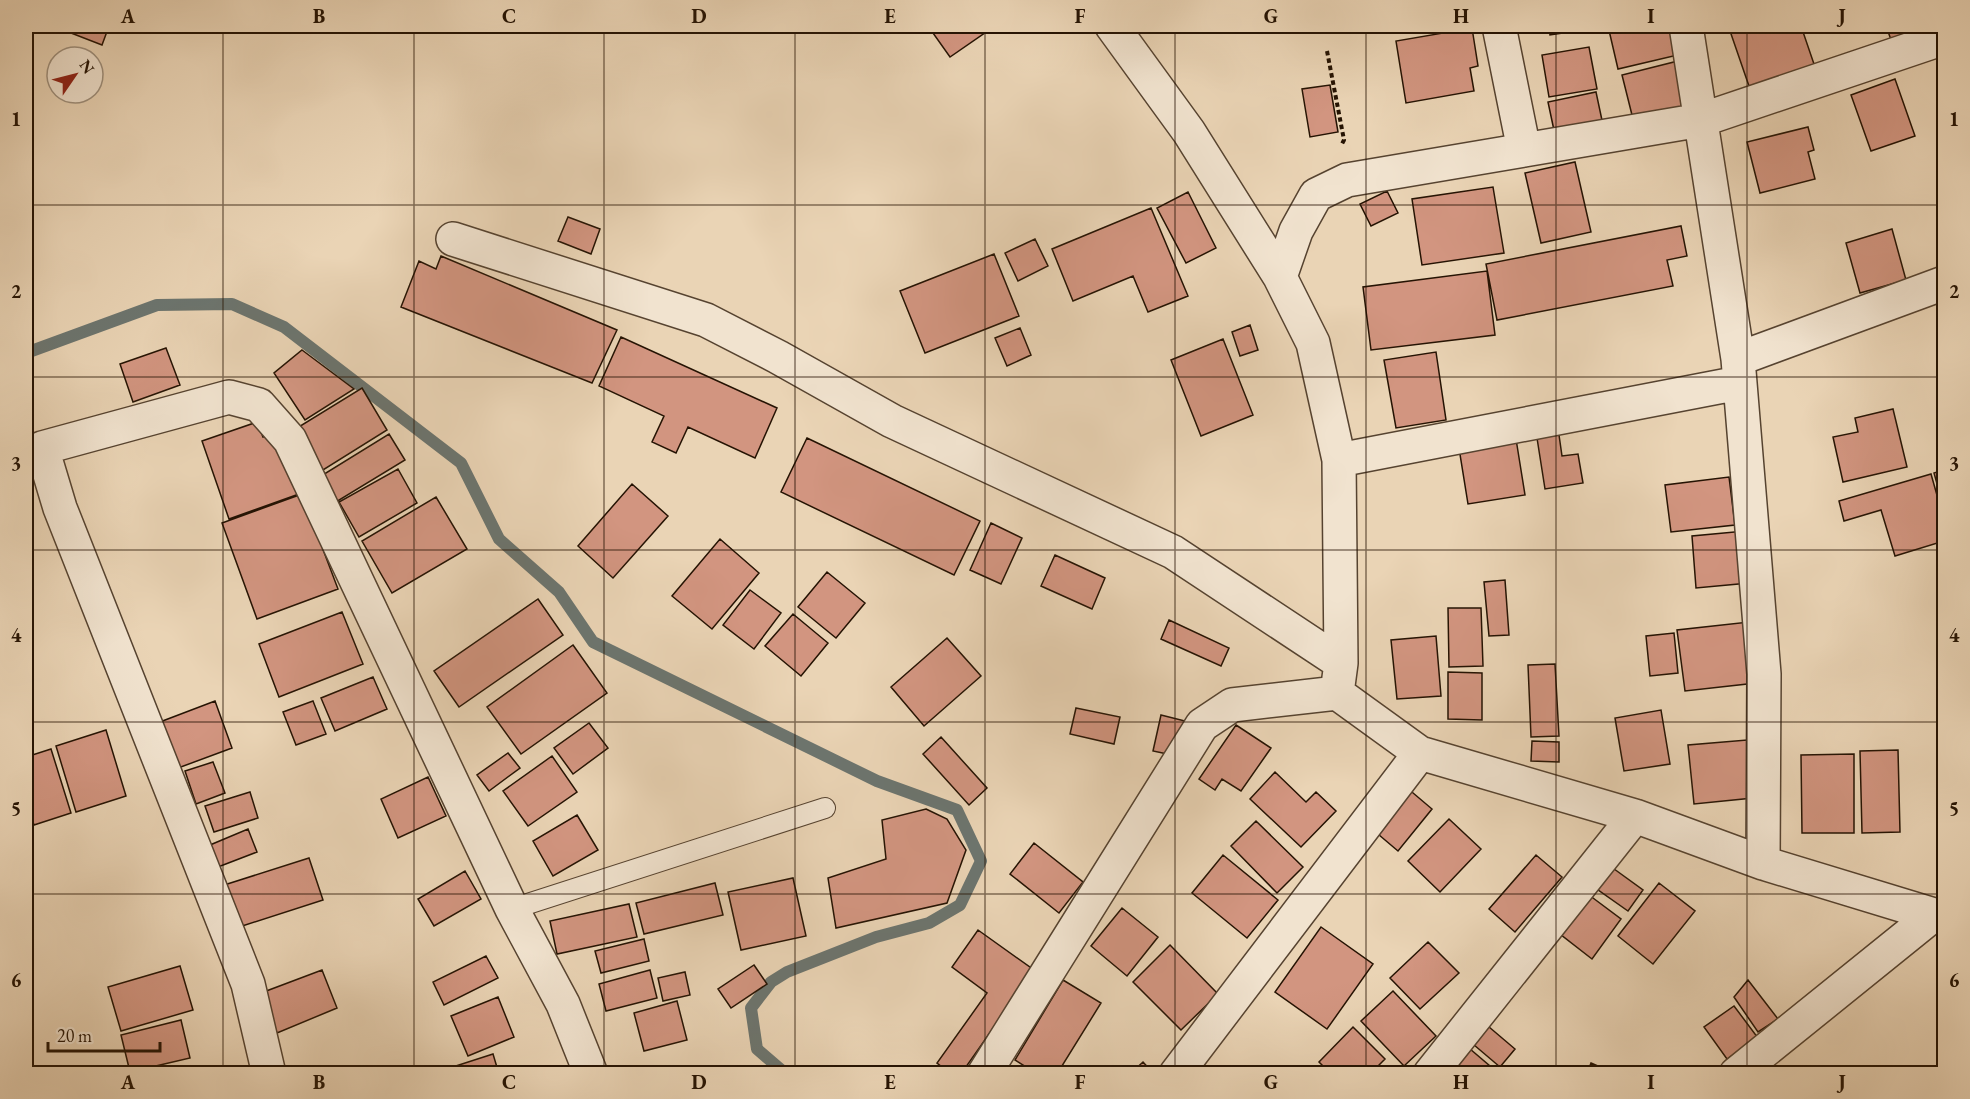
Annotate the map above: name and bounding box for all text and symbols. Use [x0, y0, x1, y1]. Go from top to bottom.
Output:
text: A [120, 3, 136, 29]
text: B [313, 3, 325, 29]
text: C [502, 3, 516, 29]
text: D [691, 3, 707, 29]
text: E [884, 3, 896, 29]
text: F [1075, 3, 1086, 29]
text: G [1264, 3, 1278, 29]
text: H [1453, 3, 1469, 29]
text: I [1647, 3, 1655, 29]
text: J [1836, 3, 1846, 29]
north arrow [45, 45, 105, 105]
text: N [75, 55, 99, 78]
text: 1 [11, 106, 21, 132]
text: 1 [1949, 106, 1959, 132]
text: 2 [11, 278, 22, 304]
text: 2 [1949, 278, 1960, 304]
text: 3 [11, 450, 21, 476]
text: 3 [1949, 450, 1959, 476]
text: 4 [11, 622, 22, 648]
text: 4 [1949, 622, 1960, 648]
text: 5 [11, 795, 21, 821]
text: 5 [1949, 795, 1959, 821]
text: 6 [11, 967, 22, 993]
text: 6 [1949, 967, 1960, 993]
scale bar [48, 1015, 160, 1053]
text: 20 m [57, 1024, 92, 1047]
text: A [120, 1069, 136, 1095]
text: B [313, 1069, 325, 1095]
text: C [502, 1069, 516, 1095]
text: D [691, 1069, 707, 1095]
text: E [884, 1069, 896, 1095]
text: F [1075, 1069, 1086, 1095]
text: G [1264, 1069, 1278, 1095]
text: H [1453, 1069, 1469, 1095]
text: I [1647, 1069, 1655, 1095]
text: J [1836, 1069, 1846, 1095]

